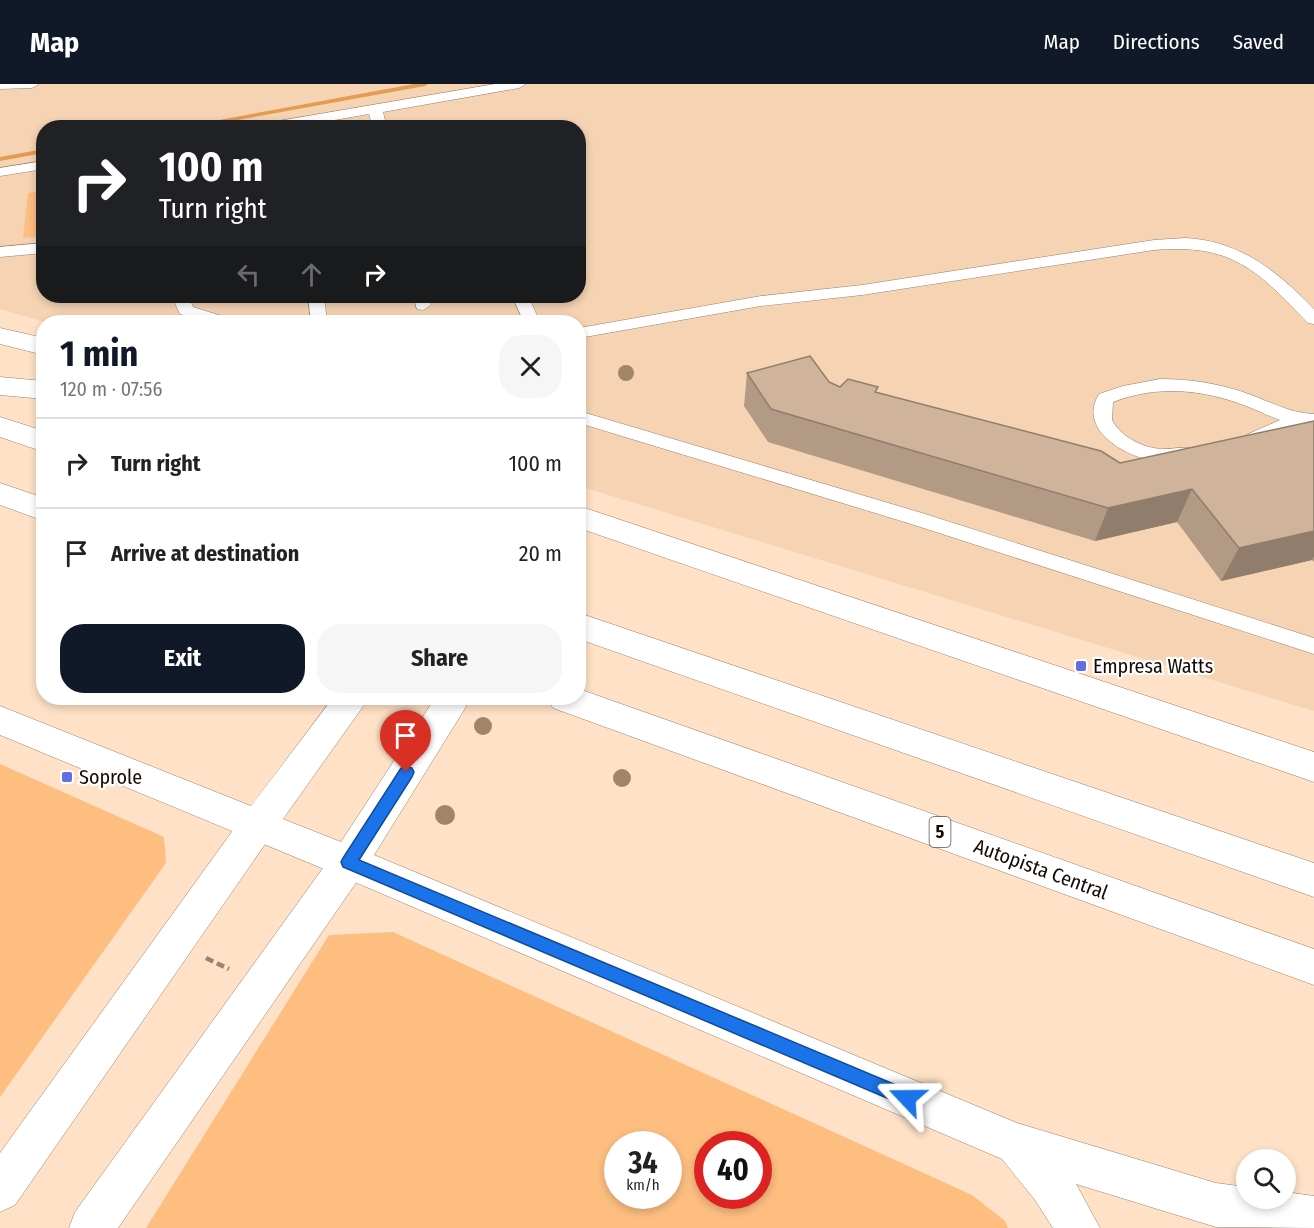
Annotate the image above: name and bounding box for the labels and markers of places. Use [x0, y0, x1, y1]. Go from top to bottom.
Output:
place label: Empresa Watts [1093, 654, 1213, 678]
marker: Empresa Watts [1074, 659, 1088, 673]
pin [380, 710, 431, 772]
place label: Soprole [79, 765, 142, 789]
marker: Soprole [60, 770, 74, 784]

